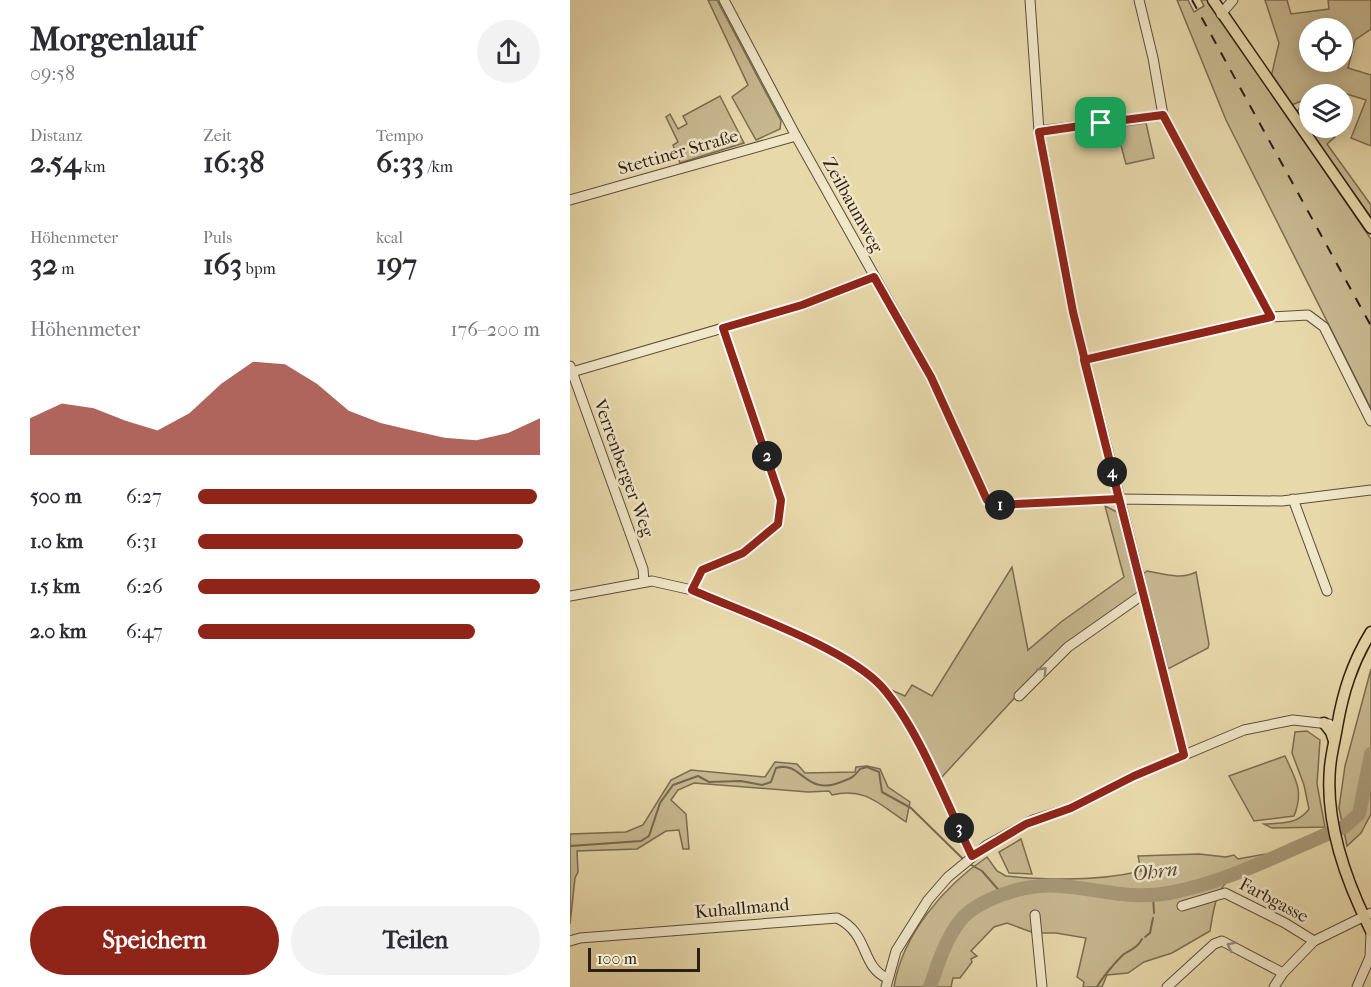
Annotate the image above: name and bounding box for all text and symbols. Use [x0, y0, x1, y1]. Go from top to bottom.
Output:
map controls [1299, 18, 1353, 138]
button: locate [1299, 18, 1353, 72]
text: Morgenlauf [30, 20, 197, 59]
button: share [477, 20, 540, 83]
text: 09:58 [30, 62, 75, 85]
button: layers [1299, 84, 1353, 138]
pin [1075, 97, 1126, 148]
icon: arrive [1084, 106, 1117, 139]
street label: Stettiner Straße [616, 125, 741, 180]
text: Distanz [30, 126, 82, 145]
text: Zeit [203, 126, 232, 145]
text: Tempo [376, 126, 423, 145]
text: 2.54 [30, 145, 81, 180]
text: 16:38 [203, 145, 264, 180]
text: 6:33 [376, 145, 424, 180]
street label: Zeilbaumweg [818, 154, 887, 257]
text: km [81, 157, 106, 176]
text: /km [424, 157, 453, 176]
text: Höhenmeter [30, 228, 118, 247]
text: Puls [203, 228, 232, 247]
text: kcal [376, 228, 403, 247]
text: 32 [30, 247, 58, 282]
text: 163 [203, 247, 242, 282]
text: 197 [376, 247, 417, 282]
text: m [58, 259, 74, 278]
text: bpm [242, 259, 276, 278]
text: Höhenmeter [30, 318, 140, 341]
text: 176–200 m [450, 318, 540, 341]
street label: Verrenberger Weg [589, 396, 658, 540]
pin: 2 [752, 441, 782, 471]
text: 2 [763, 446, 771, 465]
pin: 4 [1097, 457, 1127, 487]
text: 4 [1107, 462, 1117, 481]
text: 500 m [30, 485, 82, 508]
text: 6:27 [126, 485, 162, 508]
pin: 1 [985, 490, 1015, 520]
text: 1 [997, 495, 1003, 514]
text: 1.0 km [30, 530, 83, 553]
text: 6:31 [126, 530, 157, 553]
text: 1.5 km [30, 575, 80, 598]
text: 6:26 [126, 575, 163, 598]
text: 2.0 km [30, 620, 86, 643]
text: 6:47 [126, 620, 163, 643]
one-way arrow [1035, 668, 1046, 679]
pin: 3 [944, 813, 974, 843]
text: 3 [956, 818, 962, 837]
water label: Ohrn [1131, 857, 1179, 886]
street label: Farbgasse [1236, 874, 1312, 927]
street label: Kuhallmand [694, 894, 790, 923]
button: Speichern [30, 906, 279, 975]
button: Teilen [291, 906, 540, 975]
one-way arrow [1227, 942, 1238, 953]
scale bar [588, 945, 700, 972]
text: 100 m [597, 949, 637, 968]

